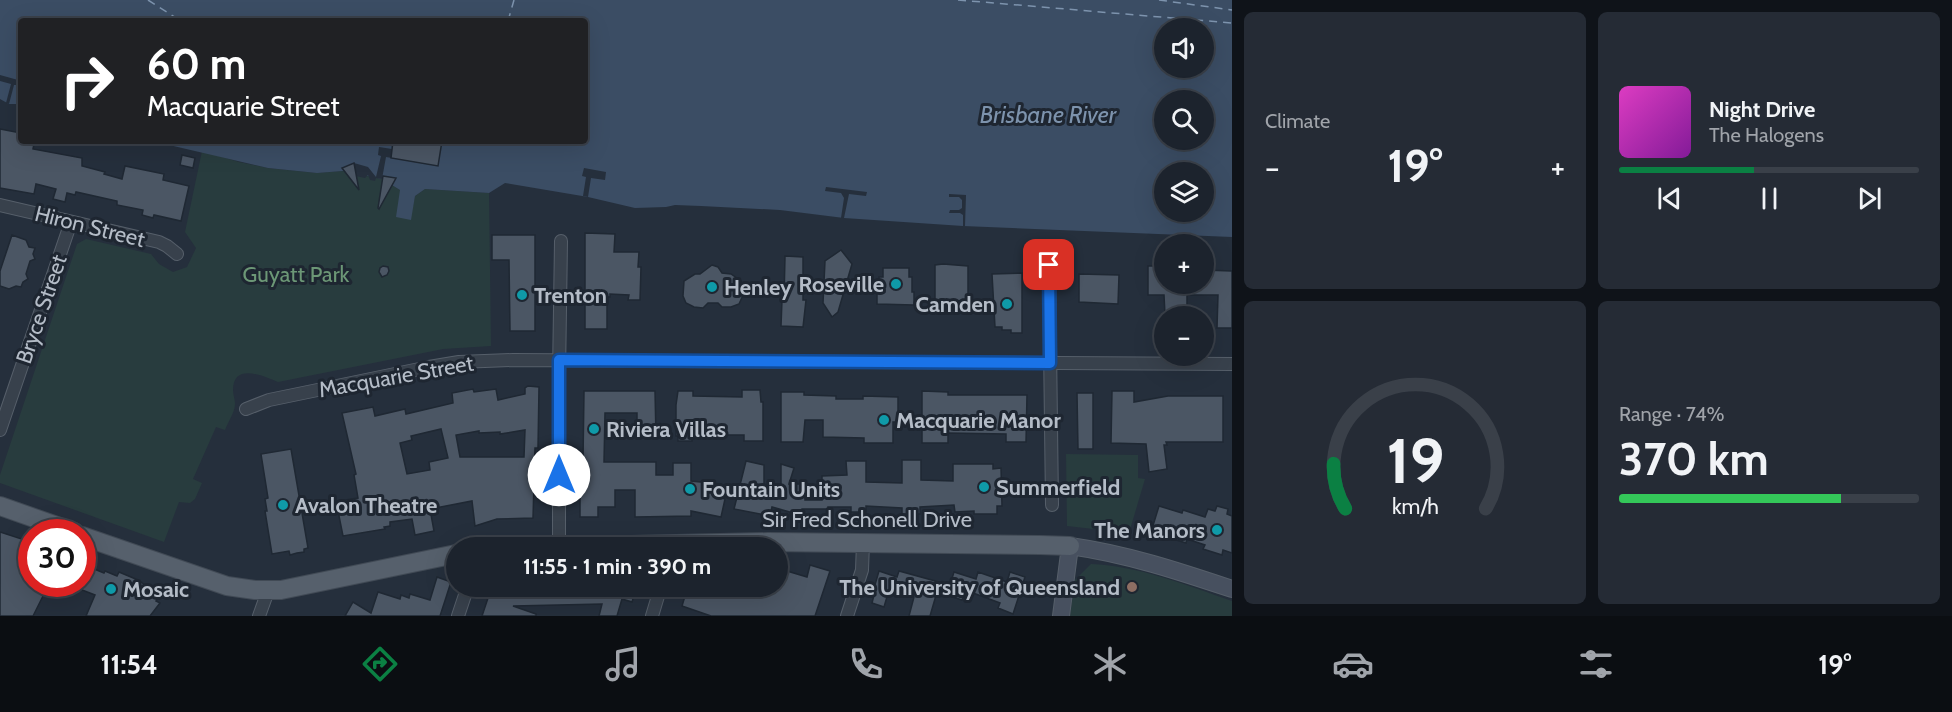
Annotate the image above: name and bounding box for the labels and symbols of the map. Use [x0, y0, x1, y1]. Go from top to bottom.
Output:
water label: Brisbane River [980, 100, 1118, 129]
street label: Hiron Street [32, 200, 148, 253]
pin [1023, 239, 1074, 290]
street label: Bryce Street [10, 251, 73, 367]
park label: Guyatt Park [243, 261, 350, 288]
place label: Roseville [799, 271, 884, 298]
place label: Henley [724, 274, 792, 301]
marker: Roseville [889, 277, 903, 291]
marker: Henley [705, 280, 719, 294]
place label: Trenton [534, 282, 607, 309]
marker: Trenton [515, 288, 529, 302]
place label: Camden [915, 291, 995, 318]
marker: Camden [1000, 297, 1014, 311]
street label: Macquarie Street [317, 349, 476, 403]
place label: Macquarie Manor [896, 407, 1061, 434]
marker: Macquarie Manor [877, 413, 891, 427]
place label: Riviera Villas [606, 416, 726, 443]
marker: Riviera Villas [587, 422, 601, 436]
position arrow [527, 443, 591, 507]
place label: Summerfield [996, 474, 1120, 501]
place label: Fountain Units [702, 476, 840, 503]
marker: Summerfield [977, 480, 991, 494]
marker: Fountain Units [683, 482, 697, 496]
place label: Avalon Theatre [295, 492, 437, 519]
marker: Avalon Theatre [276, 498, 290, 512]
street label: Sir Fred Schonell Drive [762, 506, 972, 533]
place label: The Manors [1094, 517, 1205, 544]
speed limit sign: 30 [18, 519, 96, 597]
marker: The Manors [1210, 523, 1224, 537]
place label: The University of Queensland [839, 574, 1120, 601]
place label: Mosaic [123, 576, 189, 603]
marker: The University of Queensland [1125, 580, 1139, 594]
marker: Mosaic [104, 582, 118, 596]

